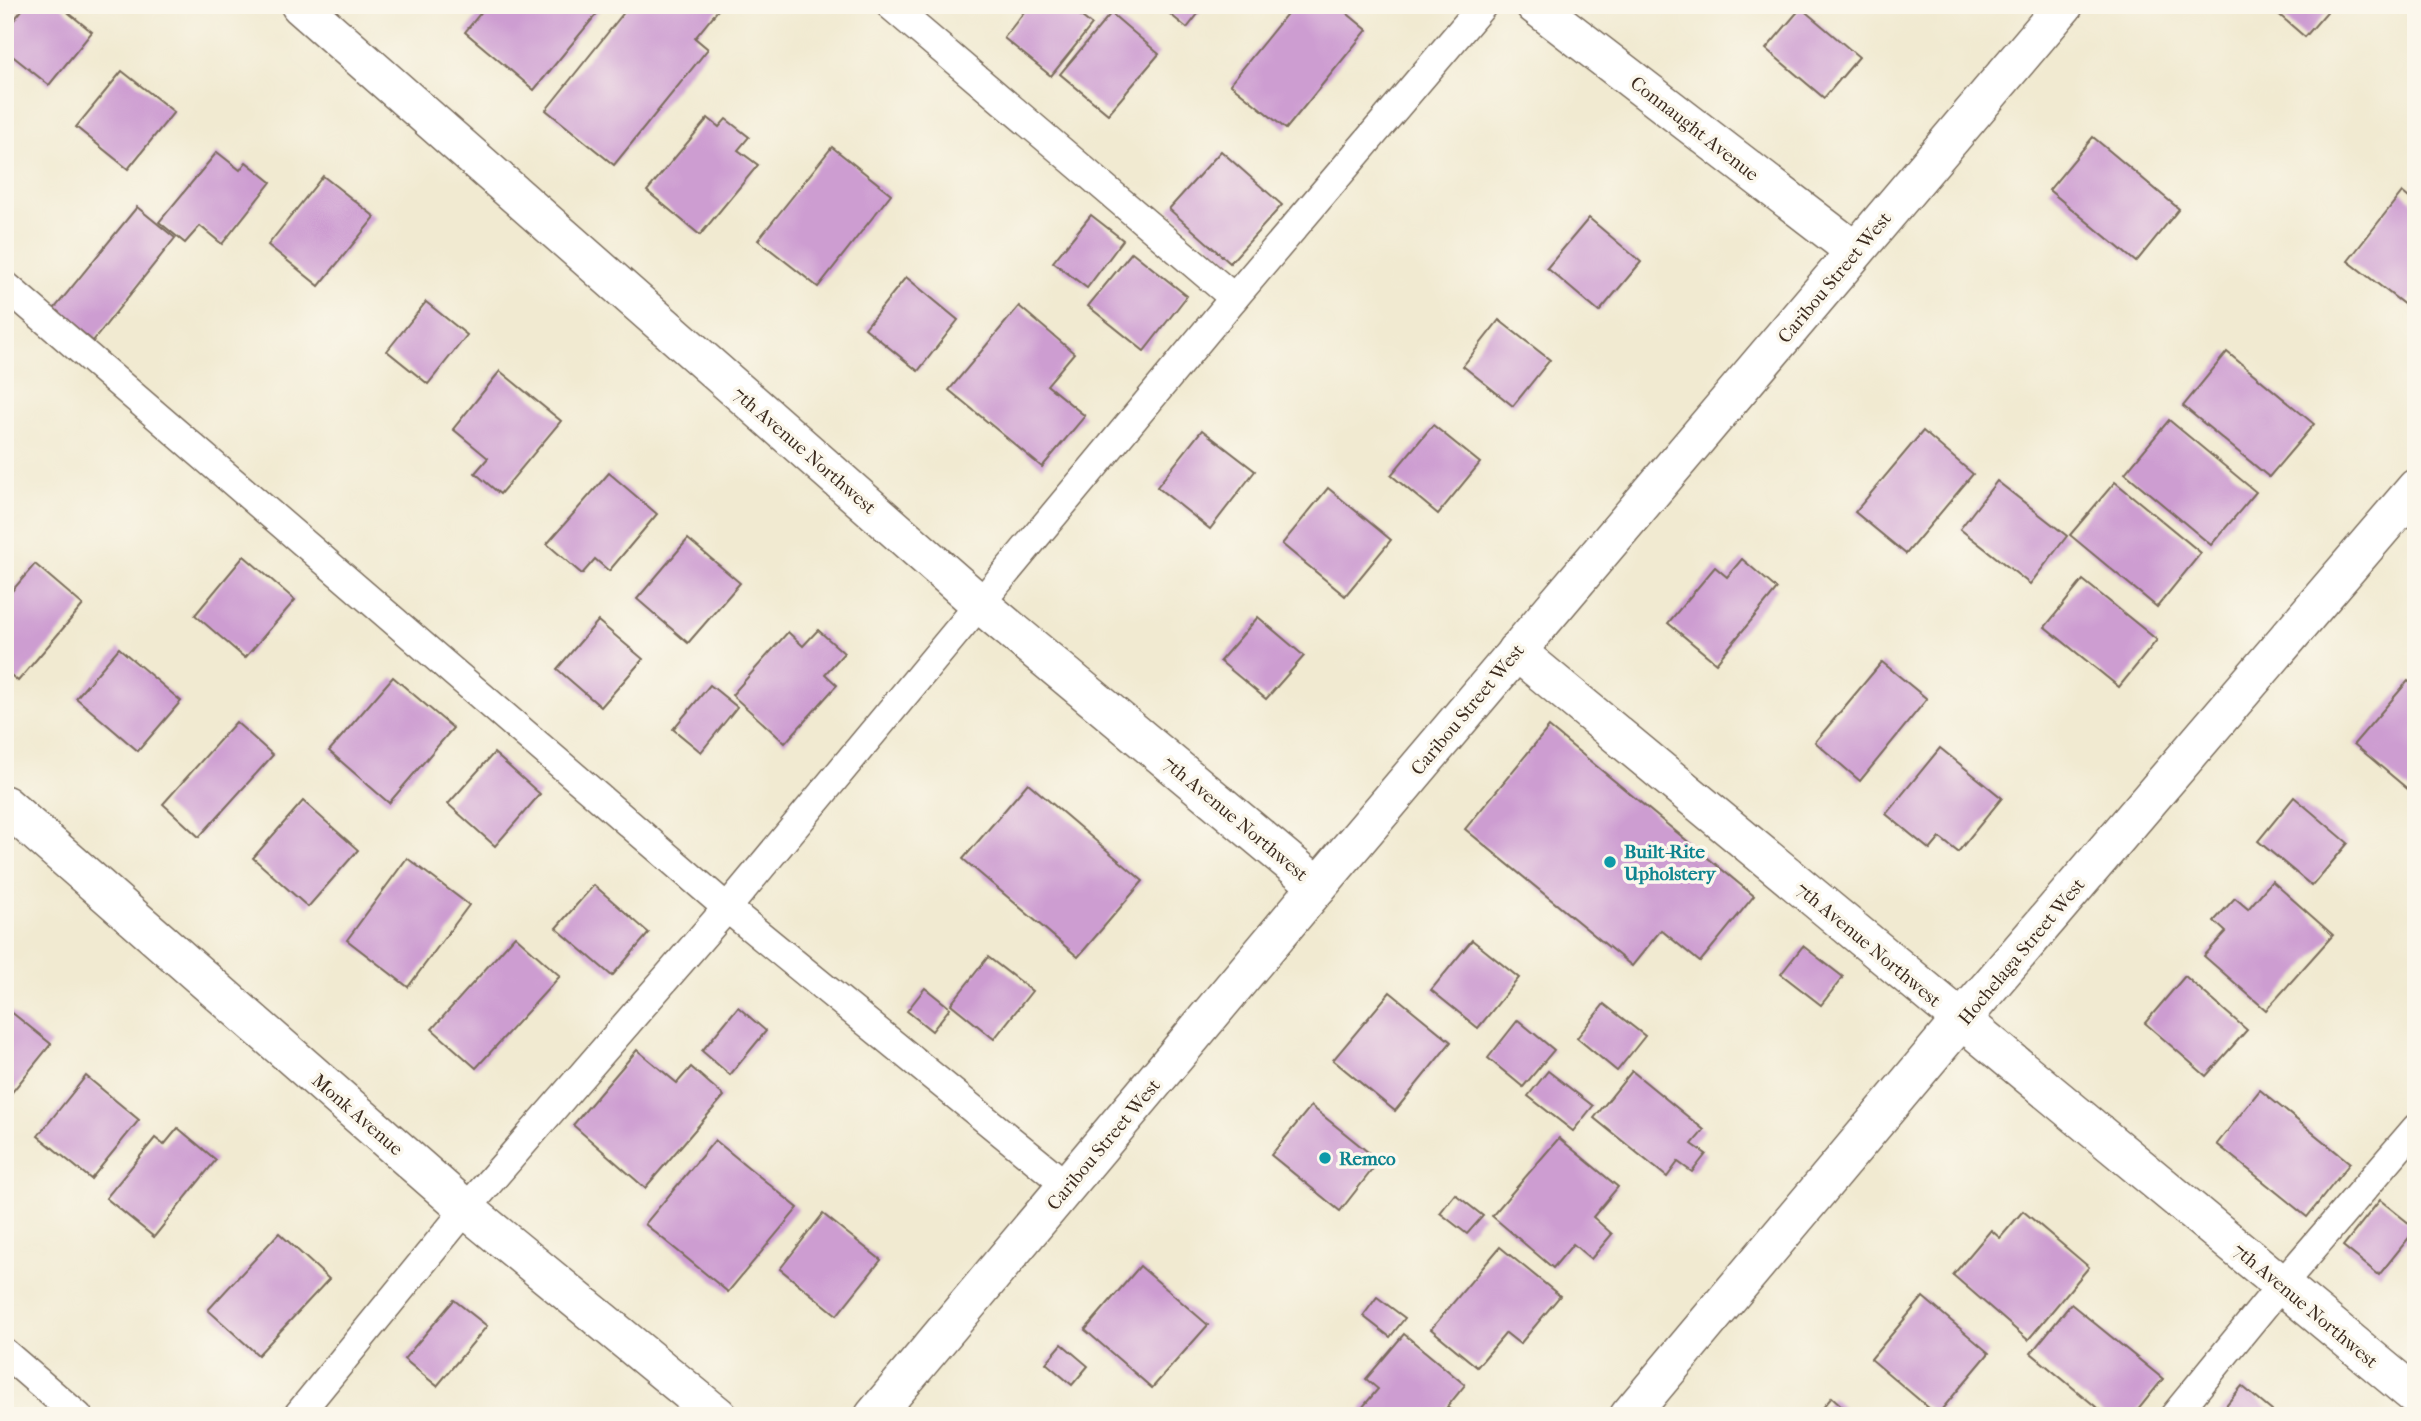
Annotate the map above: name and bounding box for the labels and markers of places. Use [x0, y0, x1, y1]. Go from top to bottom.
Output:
place label: Built-Rite Upholstery [1623, 841, 1716, 885]
marker: Built-Rite Upholstery [1602, 854, 1618, 870]
place label: Remco [1339, 1148, 1396, 1170]
marker: Remco [1317, 1150, 1333, 1166]

